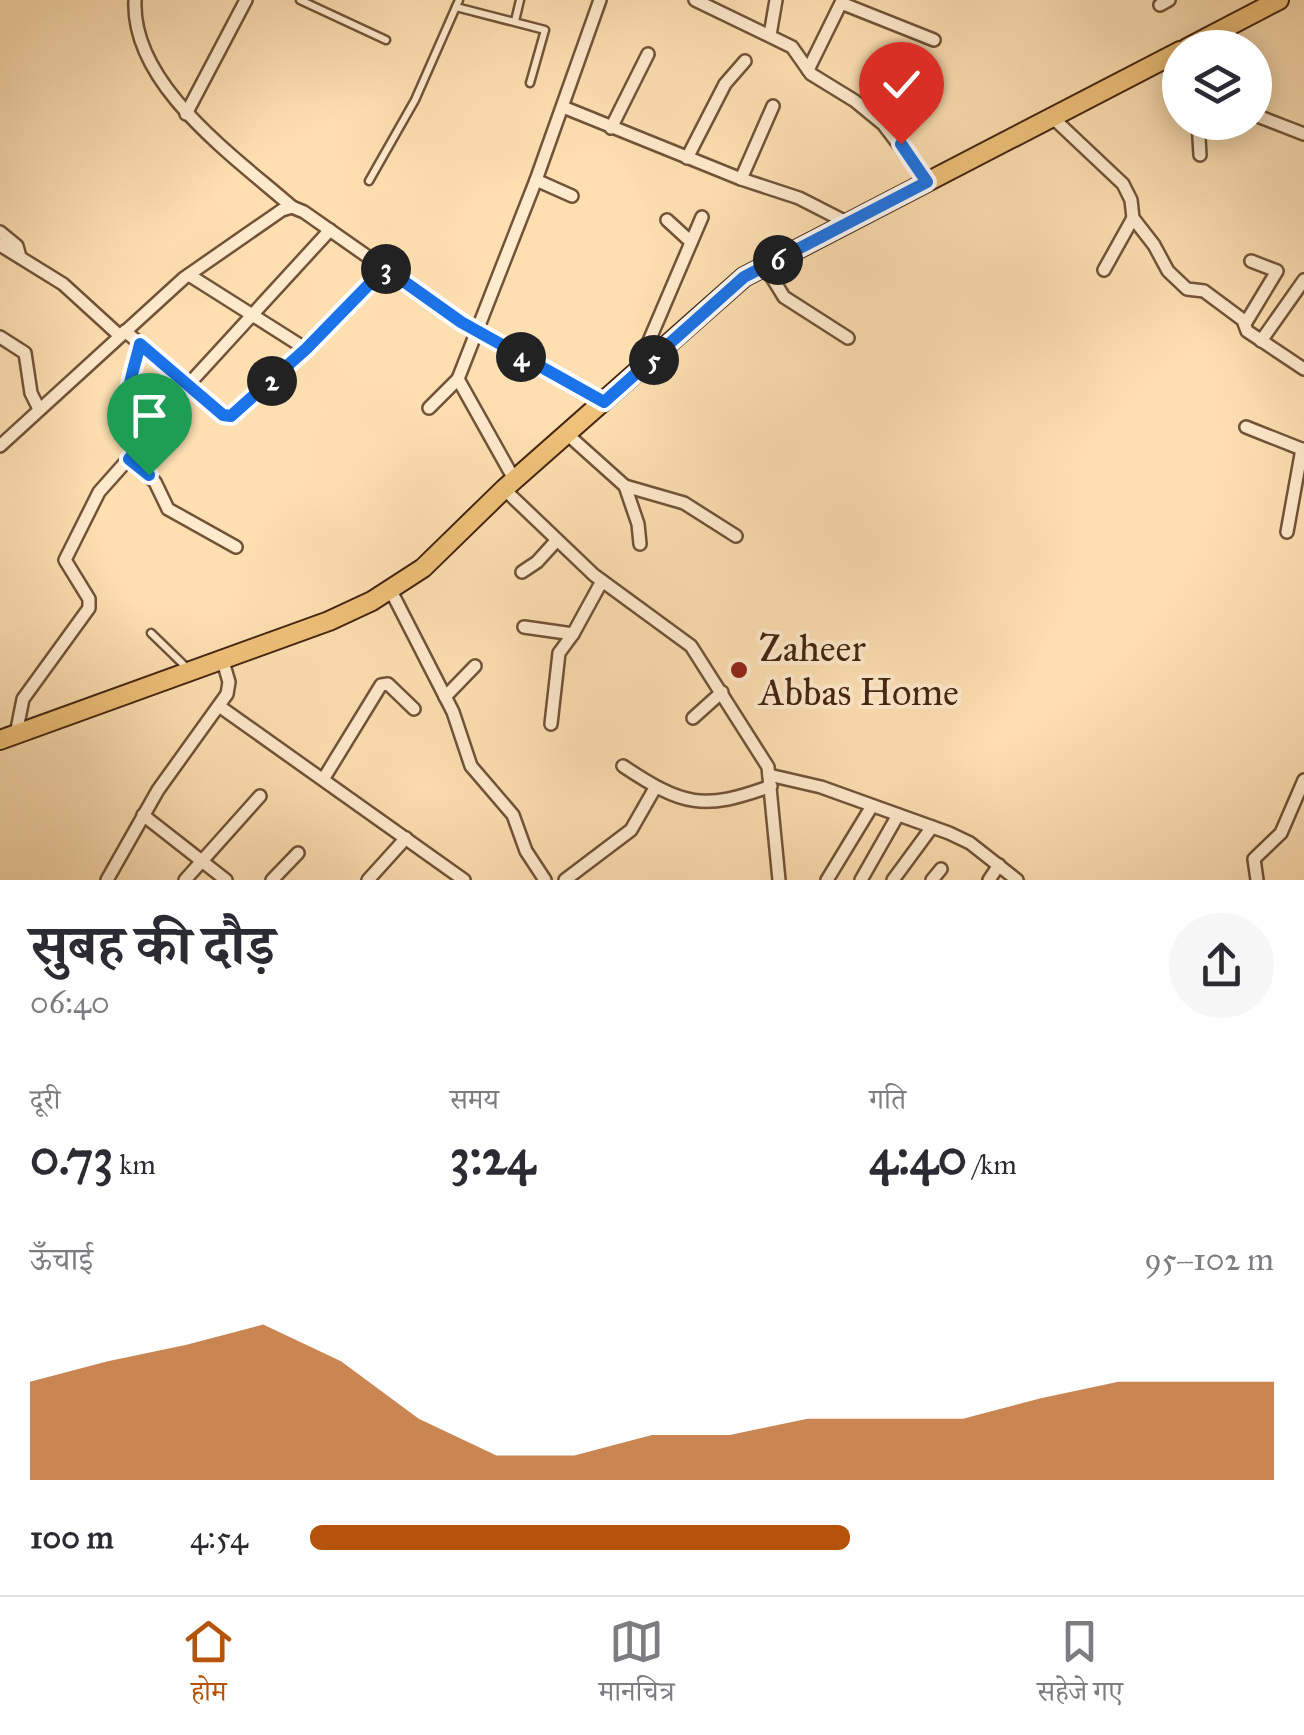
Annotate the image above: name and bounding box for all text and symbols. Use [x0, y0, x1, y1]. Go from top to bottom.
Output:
map controls [1162, 30, 1272, 140]
button: layers [1162, 30, 1272, 140]
pin [859, 42, 944, 145]
icon: check [874, 57, 929, 112]
pin: 6 [753, 235, 803, 285]
text: 6 [771, 242, 785, 277]
pin: 3 [361, 244, 411, 294]
text: 3 [380, 251, 392, 286]
pin: 4 [496, 332, 546, 382]
pin: 5 [629, 335, 679, 385]
text: 4 [513, 339, 529, 374]
text: 5 [647, 342, 661, 377]
pin: 2 [247, 356, 297, 406]
text: 2 [265, 363, 279, 398]
pin [107, 373, 192, 476]
icon: arrive [122, 388, 177, 443]
place label: Zaheer Abbas Home [757, 625, 959, 715]
marker: Zaheer Abbas Home [728, 659, 750, 681]
text: सुबह की दौड़ [30, 912, 275, 979]
button: share [1169, 913, 1274, 1018]
text: 06:40 [30, 983, 110, 1022]
text: दूरी [30, 1082, 60, 1117]
text: समय [450, 1082, 499, 1117]
text: गति [869, 1082, 906, 1117]
text: 0.73 [30, 1127, 113, 1188]
text: 3:24 [450, 1127, 535, 1188]
text: 4:40 [869, 1127, 967, 1188]
text: km [113, 1147, 156, 1182]
text: /km [967, 1147, 1017, 1182]
text: ऊँचाई [30, 1240, 93, 1279]
text: 95–102 m [1145, 1240, 1274, 1279]
text: 100 m [30, 1518, 114, 1557]
text: 4:54 [190, 1518, 248, 1557]
tab: होम [181, 1614, 236, 1719]
tab: मानचित्र [599, 1614, 675, 1719]
tab: सहेजे गए [1037, 1614, 1123, 1719]

